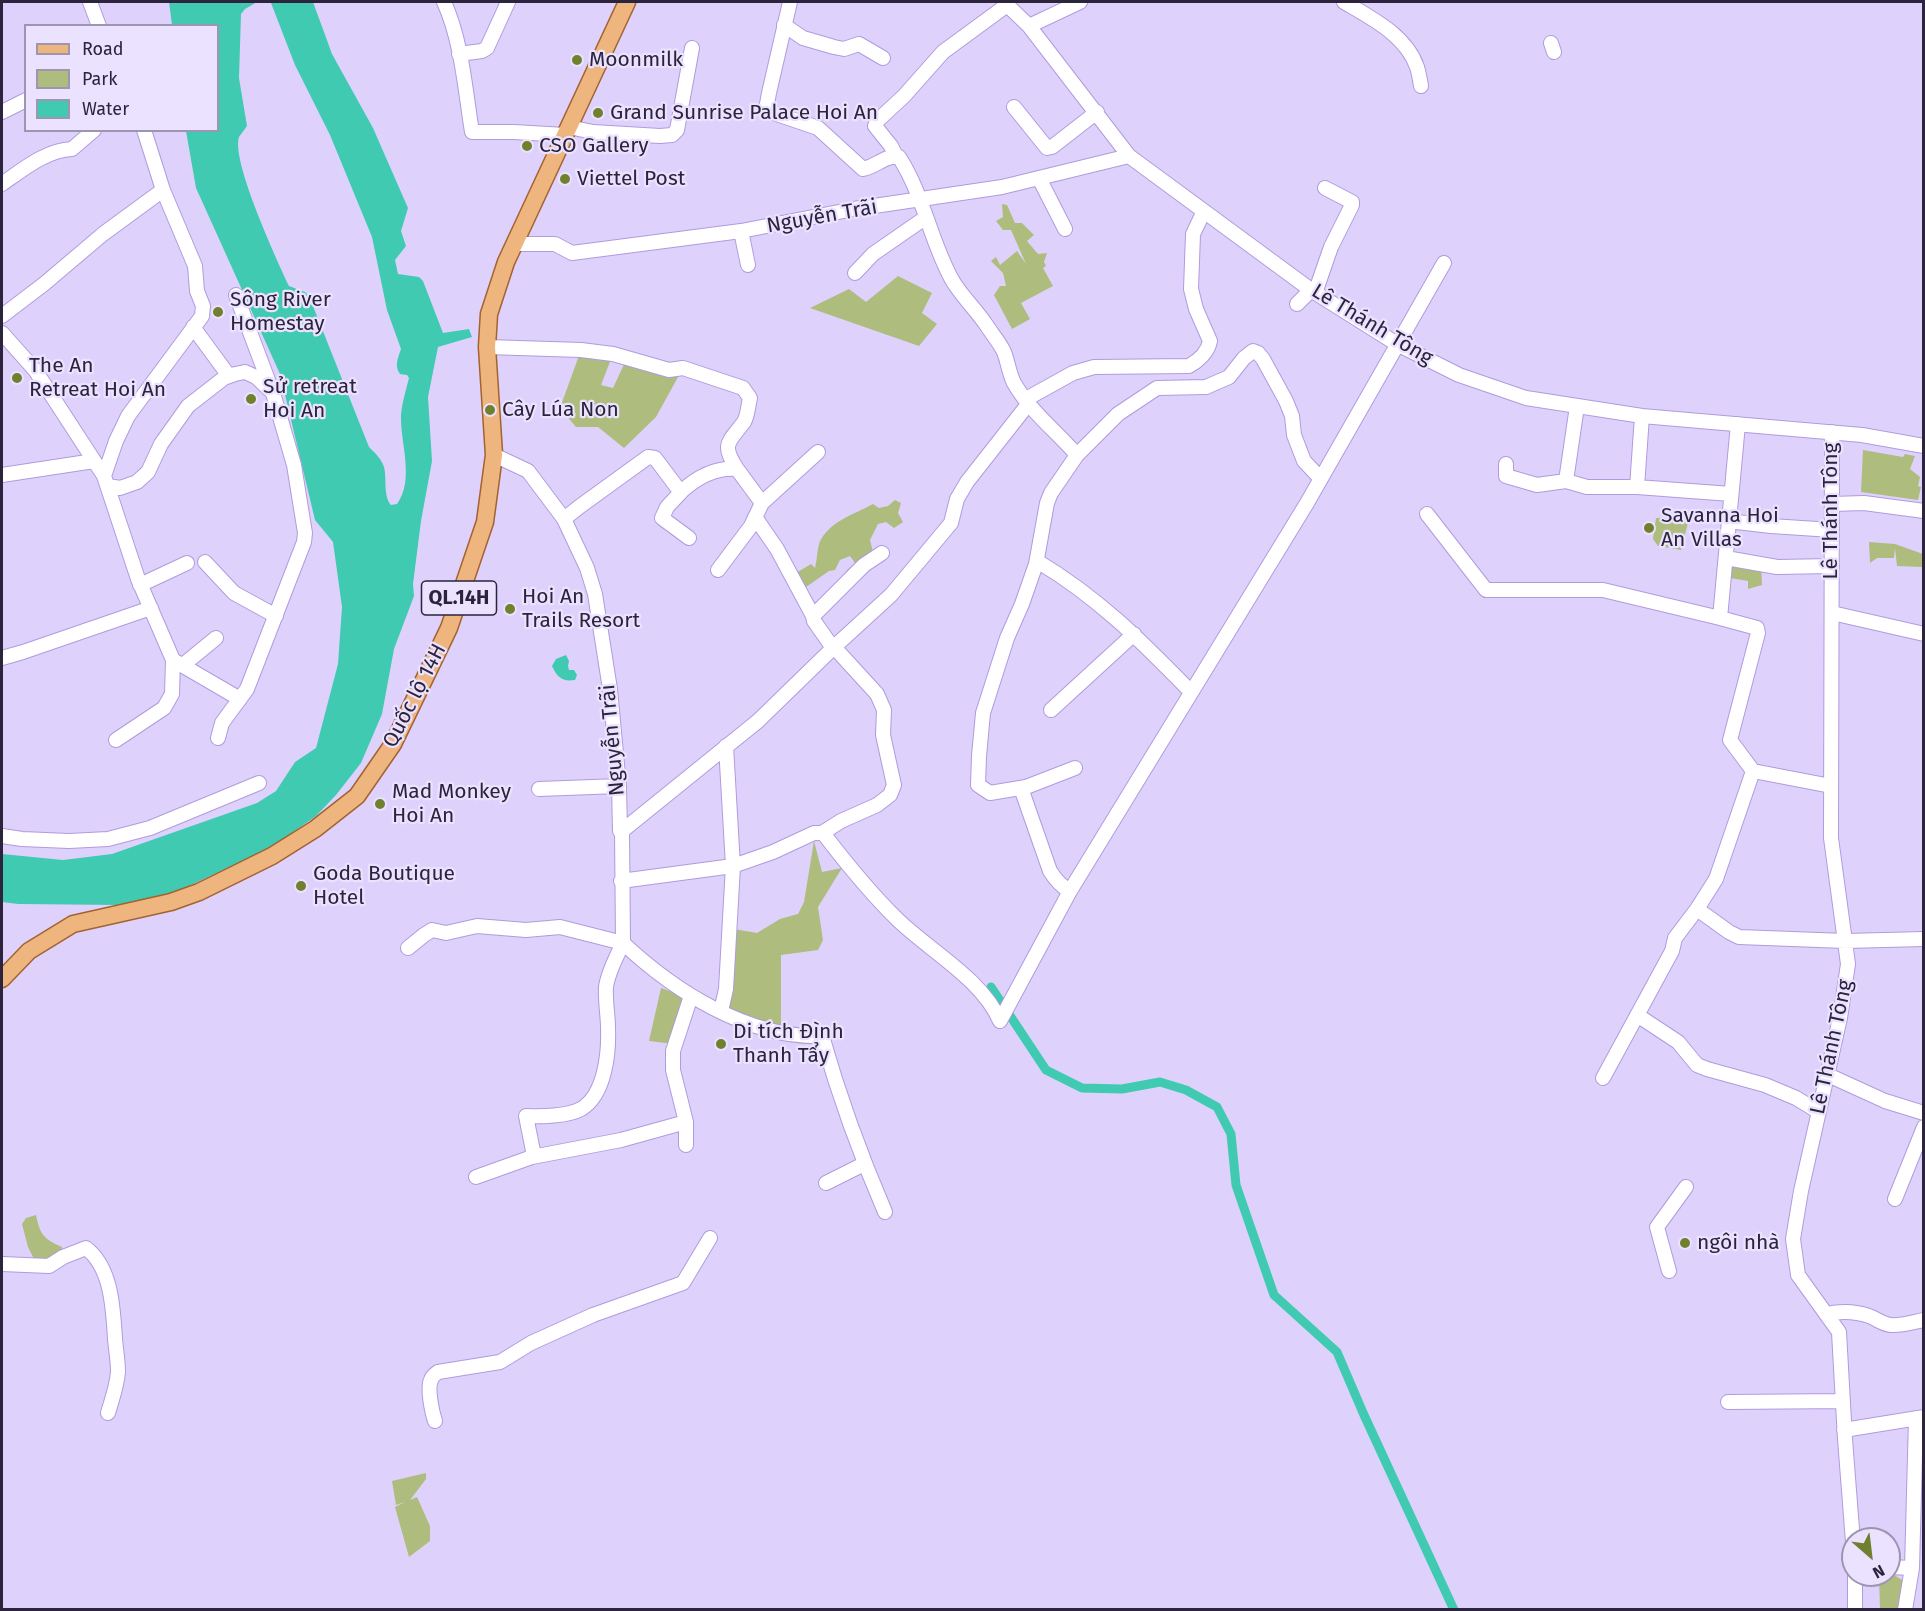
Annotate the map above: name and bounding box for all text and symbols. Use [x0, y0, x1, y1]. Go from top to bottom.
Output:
legend [24, 24, 219, 132]
text: Road [82, 38, 124, 60]
place label: Moonmilk [589, 47, 683, 73]
marker: Moonmilk [570, 53, 584, 67]
text: Park [82, 68, 117, 90]
text: Water [82, 98, 129, 120]
place label: Grand Sunrise Palace Hoi An [610, 100, 878, 126]
marker: Grand Sunrise Palace Hoi An [591, 106, 605, 120]
place label: CSO Gallery [539, 133, 649, 159]
marker: CSO Gallery [520, 139, 534, 153]
place label: Viettel Post [577, 166, 685, 192]
marker: Viettel Post [558, 172, 572, 186]
street label: Nguyễn Trãi [765, 195, 879, 239]
street label: Lê Thánh Tông [1307, 279, 1437, 371]
place label: Sông River Homestay [230, 287, 331, 337]
marker: Sông River Homestay [211, 305, 225, 319]
place label: The An Retreat Hoi An [29, 353, 166, 403]
marker: The An Retreat Hoi An [10, 371, 24, 385]
place label: Sử retreat Hoi An [263, 374, 357, 424]
marker: Sử retreat Hoi An [244, 392, 258, 406]
place label: Cây Lúa Non [502, 397, 619, 423]
marker: Cây Lúa Non [483, 403, 497, 417]
street label: Lê Thánh Tông [1818, 443, 1844, 579]
place label: Savanna Hoi An Villas [1661, 503, 1779, 553]
marker: Savanna Hoi An Villas [1642, 521, 1656, 535]
road number: QL.14H [422, 581, 496, 615]
place label: Hoi An Trails Resort [522, 584, 640, 634]
marker: Hoi An Trails Resort [503, 602, 517, 616]
street label: Quốc lộ 14H [378, 640, 452, 752]
street label: Nguyễn Trãi [596, 683, 630, 797]
place label: Mad Monkey Hoi An [392, 779, 511, 829]
marker: Mad Monkey Hoi An [373, 797, 387, 811]
place label: Goda Boutique Hotel [313, 861, 455, 911]
marker: Goda Boutique Hotel [294, 879, 308, 893]
street label: Lê Thánh Tông [1805, 977, 1859, 1117]
place label: Di tích Đình Thanh Tẩy [733, 1019, 844, 1069]
marker: Di tích Đình Thanh Tẩy [714, 1037, 728, 1051]
place label: ngôi nhà [1697, 1230, 1780, 1256]
marker: ngôi nhà [1678, 1236, 1692, 1250]
north arrow [1841, 1527, 1901, 1587]
text: N [1870, 1561, 1888, 1582]

